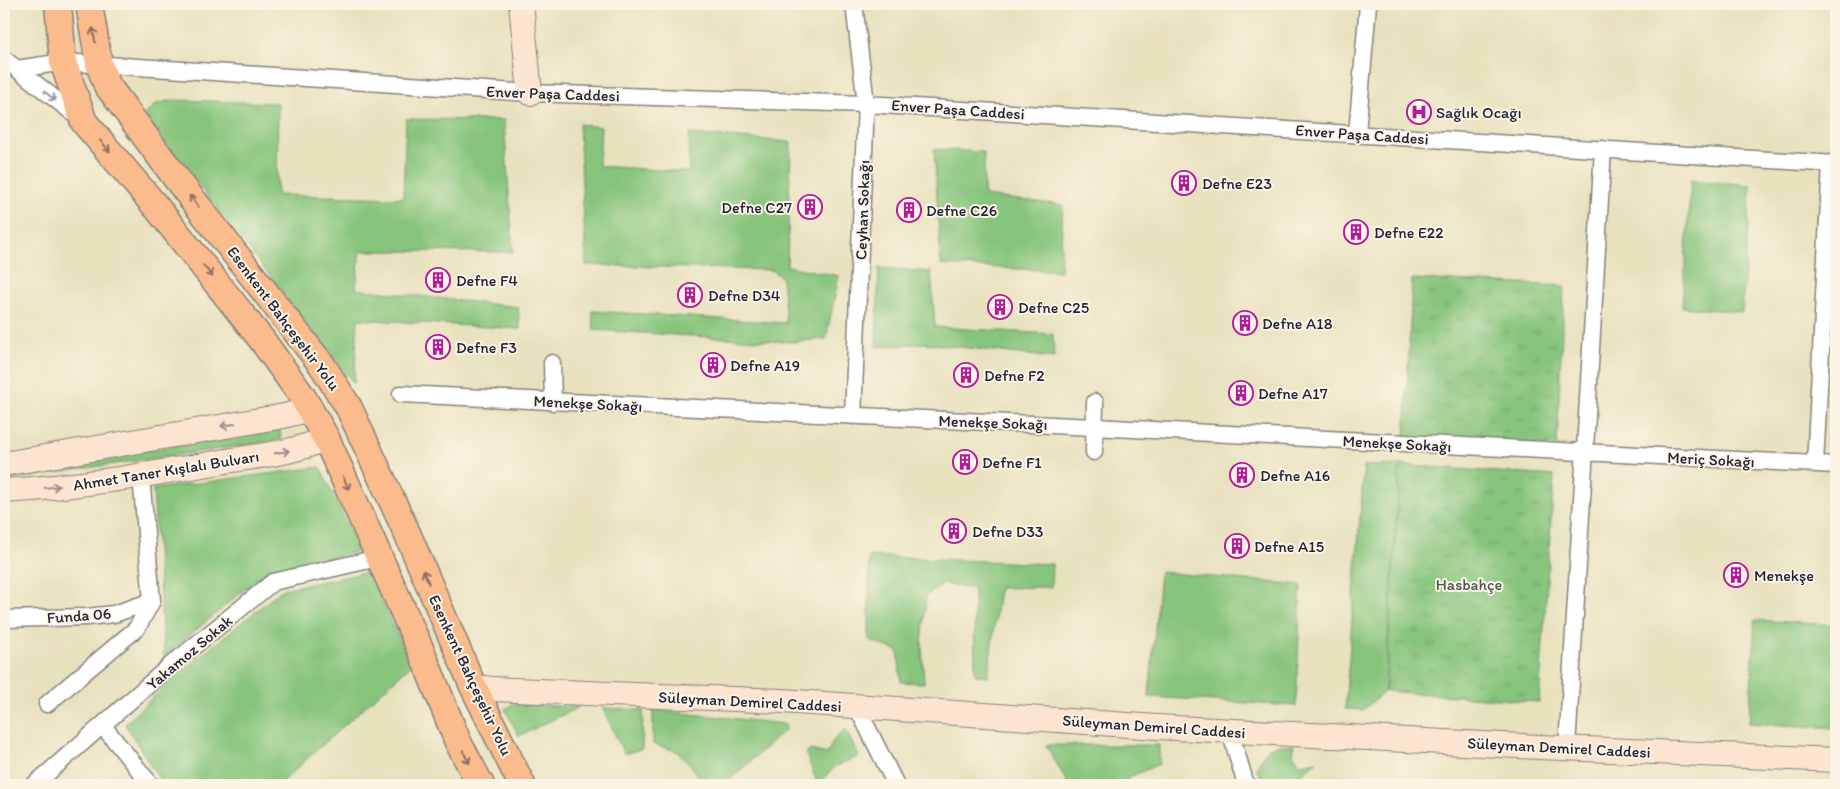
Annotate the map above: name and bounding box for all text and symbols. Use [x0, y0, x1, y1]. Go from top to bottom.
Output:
one-way arrow [89, 27, 99, 43]
street label: Enver Paşa Caddesi [486, 82, 620, 105]
one-way arrow [43, 90, 56, 101]
street label: Enver Paşa Caddesi [891, 95, 1025, 124]
hospital icon: Sağlık Ocağı [1406, 99, 1432, 125]
place label: Sağlık Ocağı [1436, 103, 1522, 122]
street label: Enver Paşa Caddesi [1295, 120, 1429, 149]
one-way arrow [99, 139, 110, 152]
street label: Ceyhan Sokağı [851, 160, 874, 260]
building icon: Defne E23 [1171, 170, 1197, 196]
place label: Defne E23 [1202, 174, 1272, 193]
building icon: Defne C27 [797, 194, 823, 220]
one-way arrow [188, 195, 199, 208]
building icon: Defne C26 [896, 197, 922, 223]
place label: Defne C27 [721, 198, 792, 217]
place label: Defne C26 [926, 201, 997, 220]
building icon: Defne E22 [1343, 219, 1369, 245]
place label: Defne E22 [1374, 223, 1444, 242]
street label: Esenkent Bahçeşehir Yolu [223, 243, 344, 394]
one-way arrow [202, 265, 213, 278]
building icon: Defne F4 [425, 267, 451, 293]
place label: Defne F4 [456, 271, 518, 290]
building icon: Defne D34 [677, 282, 703, 308]
place label: Defne D34 [708, 286, 781, 305]
building icon: Defne C25 [987, 294, 1013, 320]
place label: Defne C25 [1018, 298, 1089, 317]
building icon: Defne A18 [1232, 310, 1258, 336]
place label: Defne A18 [1262, 314, 1333, 333]
building icon: Defne F3 [425, 334, 451, 360]
place label: Defne F3 [456, 338, 517, 357]
building icon: Defne A19 [700, 352, 726, 378]
place label: Defne A19 [730, 356, 800, 375]
building icon: Defne F2 [953, 362, 979, 388]
place label: Defne F2 [984, 366, 1045, 385]
building icon: Defne A17 [1228, 380, 1254, 406]
place label: Defne A17 [1258, 384, 1328, 403]
street label: Menekşe Sokağı [533, 391, 643, 416]
street label: Menekşe Sokağı [938, 411, 1048, 434]
one-way arrow [221, 421, 237, 431]
street label: Menekşe Sokağı [1342, 431, 1452, 456]
street label: Ahmet Taner Kışlalı Bulvarı [72, 446, 260, 495]
one-way arrow [274, 446, 290, 456]
street label: Meriç Sokağı [1667, 448, 1755, 471]
building icon: Defne F1 [952, 449, 978, 475]
place label: Defne F1 [982, 453, 1042, 472]
building icon: Defne A16 [1229, 462, 1255, 488]
place label: Defne A16 [1260, 466, 1330, 485]
one-way arrow [341, 475, 351, 490]
one-way arrow [44, 482, 60, 492]
building icon: Defne D33 [941, 518, 967, 544]
place label: Defne D33 [972, 522, 1044, 541]
building icon: Defne A15 [1224, 533, 1250, 559]
place label: Defne A15 [1254, 537, 1324, 556]
building icon: Menekşe [1723, 562, 1749, 588]
place label: Menekşe [1754, 566, 1814, 585]
one-way arrow [420, 570, 430, 585]
park label: Hasbahçe [1436, 575, 1503, 594]
street label: Esenkent Bahçeşehir Yolu [425, 592, 516, 759]
street label: Funda 06 [46, 604, 112, 627]
street label: Yakamoz Sokak [143, 611, 236, 694]
street label: Süleyman Demirel Caddesi [658, 687, 842, 716]
street label: Süleyman Demirel Caddesi [1062, 711, 1246, 742]
street label: Süleyman Demirel Caddesi [1467, 733, 1651, 762]
one-way arrow [461, 749, 471, 764]

